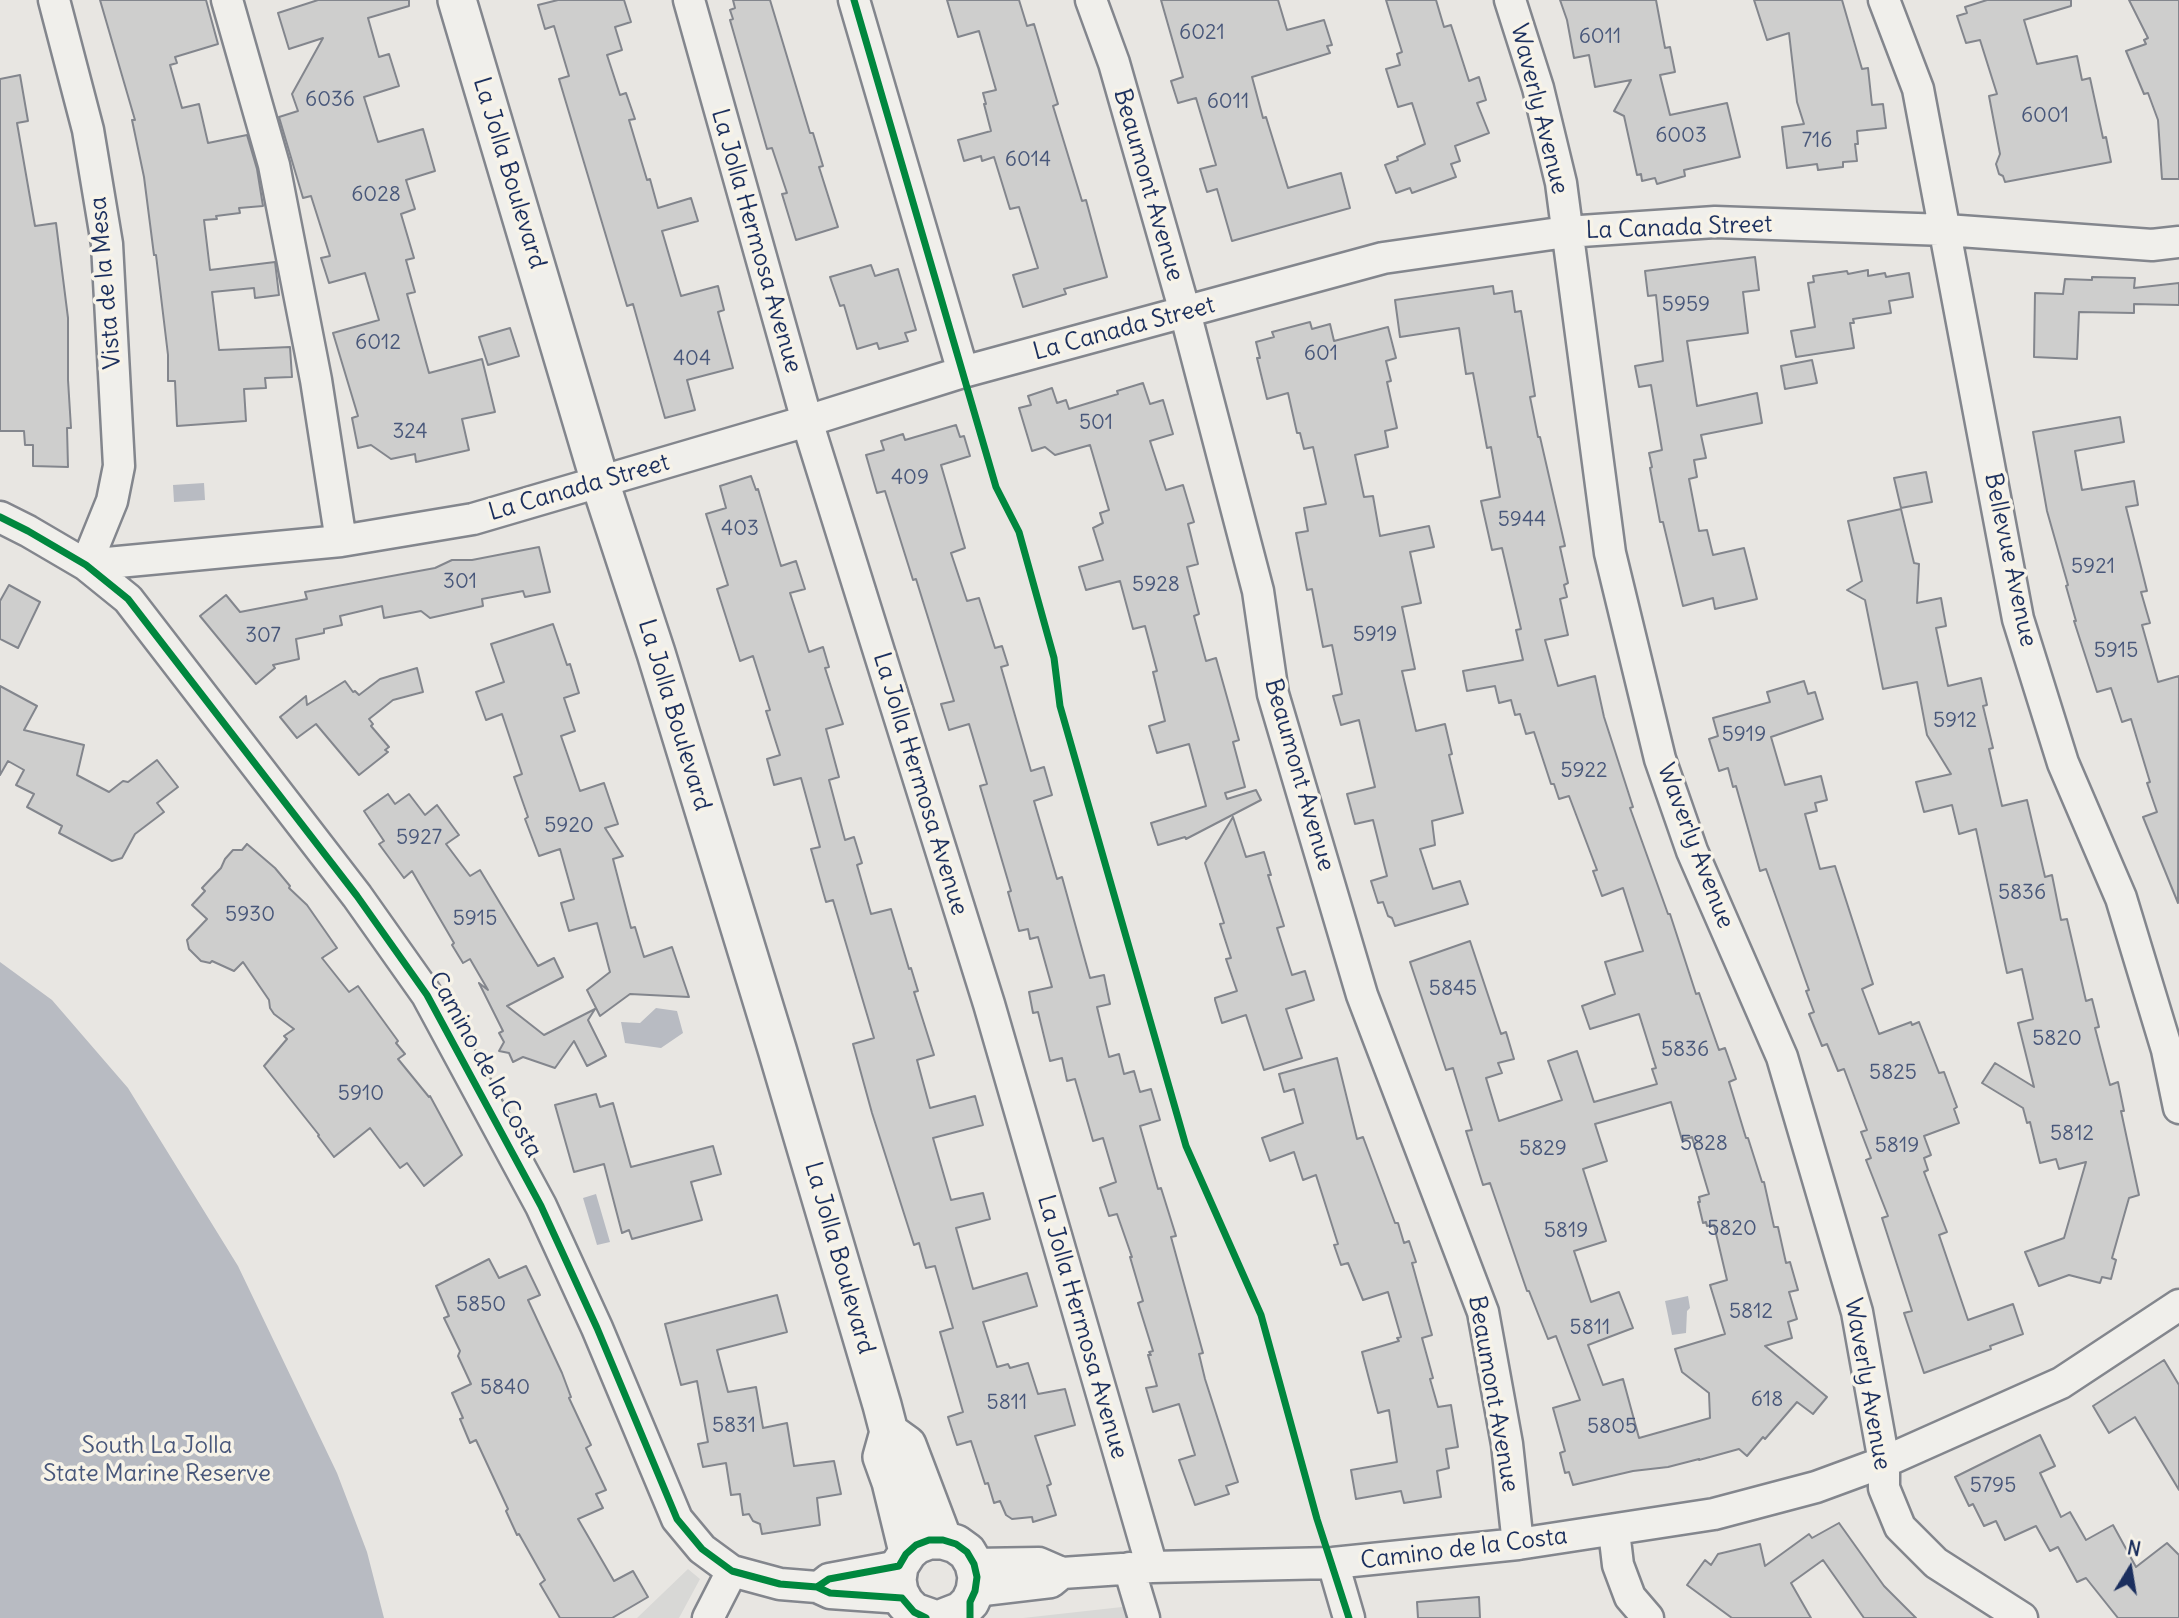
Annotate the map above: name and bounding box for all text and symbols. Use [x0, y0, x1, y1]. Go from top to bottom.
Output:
house number: 6021 [1179, 20, 1225, 46]
street label: Waverly Avenue [1504, 21, 1574, 197]
house number: 6011 [1579, 24, 1621, 50]
street label: La Jolla Boulevard [466, 74, 552, 272]
street label: Beaumont Avenue [1107, 86, 1189, 284]
house number: 6036 [305, 87, 355, 113]
house number: 6011 [1207, 89, 1249, 115]
house number: 6001 [2021, 103, 2069, 129]
street label: La Jolla Hermosa Avenue [705, 106, 807, 376]
house number: 6003 [1655, 123, 1707, 149]
house number: 716 [1802, 128, 1832, 154]
house number: 6014 [1005, 147, 1051, 173]
house number: 6028 [351, 182, 401, 208]
street label: Vista de la Mesa [84, 196, 128, 370]
street label: La Canada Street [1585, 210, 1773, 246]
street label: La Canada Street [1030, 291, 1218, 367]
house number: 5959 [1662, 292, 1710, 318]
house number: 6012 [355, 330, 401, 356]
house number: 601 [1304, 341, 1338, 367]
house number: 404 [673, 346, 711, 372]
house number: 501 [1079, 410, 1113, 436]
house number: 324 [392, 419, 428, 445]
street label: La Canada Street [485, 448, 673, 528]
house number: 409 [891, 465, 929, 491]
street label: Bellevue Avenue [1978, 470, 2042, 650]
house number: 5944 [1498, 507, 1546, 533]
house number: 403 [721, 516, 759, 542]
house number: 5921 [2071, 554, 2115, 580]
house number: 301 [443, 569, 477, 595]
house number: 5928 [1132, 572, 1180, 598]
street label: La Jolla Boulevard [631, 616, 717, 814]
house number: 5919 [1353, 622, 1397, 648]
house number: 307 [245, 623, 281, 649]
house number: 5915 [2094, 638, 2138, 664]
street label: La Jolla Hermosa Avenue [866, 649, 974, 919]
street label: Beaumont Avenue [1258, 676, 1340, 874]
house number: 5912 [1933, 708, 1977, 734]
house number: 5919 [1722, 722, 1766, 748]
house number: 5922 [1560, 758, 1608, 784]
street label: Waverly Avenue [1650, 759, 1740, 933]
house number: 5920 [544, 813, 594, 839]
house number: 5927 [396, 825, 442, 851]
house number: 5836 [1998, 880, 2046, 906]
house number: 5930 [225, 902, 275, 928]
house number: 5915 [453, 906, 497, 932]
street label: Camino de la Costa [422, 967, 548, 1163]
house number: 5845 [1429, 976, 1477, 1002]
house number: 5820 [2032, 1026, 2082, 1052]
house number: 5836 [1661, 1037, 1709, 1063]
house number: 5825 [1869, 1060, 1917, 1086]
house number: 5910 [338, 1081, 384, 1107]
house number: 5812 [2050, 1121, 2094, 1147]
house number: 5828 [1680, 1131, 1728, 1157]
house number: 5819 [1875, 1133, 1919, 1159]
house number: 5829 [1519, 1136, 1567, 1162]
street label: La Jolla Boulevard [798, 1159, 880, 1357]
street label: La Jolla Hermosa Avenue [1031, 1192, 1133, 1462]
house number: 5820 [1707, 1216, 1757, 1242]
house number: 5819 [1544, 1218, 1588, 1244]
house number: 5850 [456, 1292, 506, 1318]
street label: Beaumont Avenue [1462, 1294, 1524, 1494]
street label: Waverly Avenue [1838, 1296, 1896, 1472]
house number: 5812 [1729, 1299, 1773, 1325]
house number: 5811 [1570, 1315, 1610, 1341]
house number: 5840 [480, 1375, 530, 1401]
house number: 618 [1751, 1387, 1783, 1413]
house number: 5811 [987, 1390, 1027, 1416]
house number: 5831 [712, 1413, 756, 1439]
house number: 5805 [1587, 1414, 1637, 1440]
park label: South La Jolla State Marine Reserve [43, 1432, 271, 1488]
house number: 5795 [1970, 1473, 2016, 1499]
street label: Camino de la Costa [1359, 1522, 1569, 1576]
north arrow [2095, 1534, 2165, 1604]
text: N [2125, 1535, 2143, 1561]

